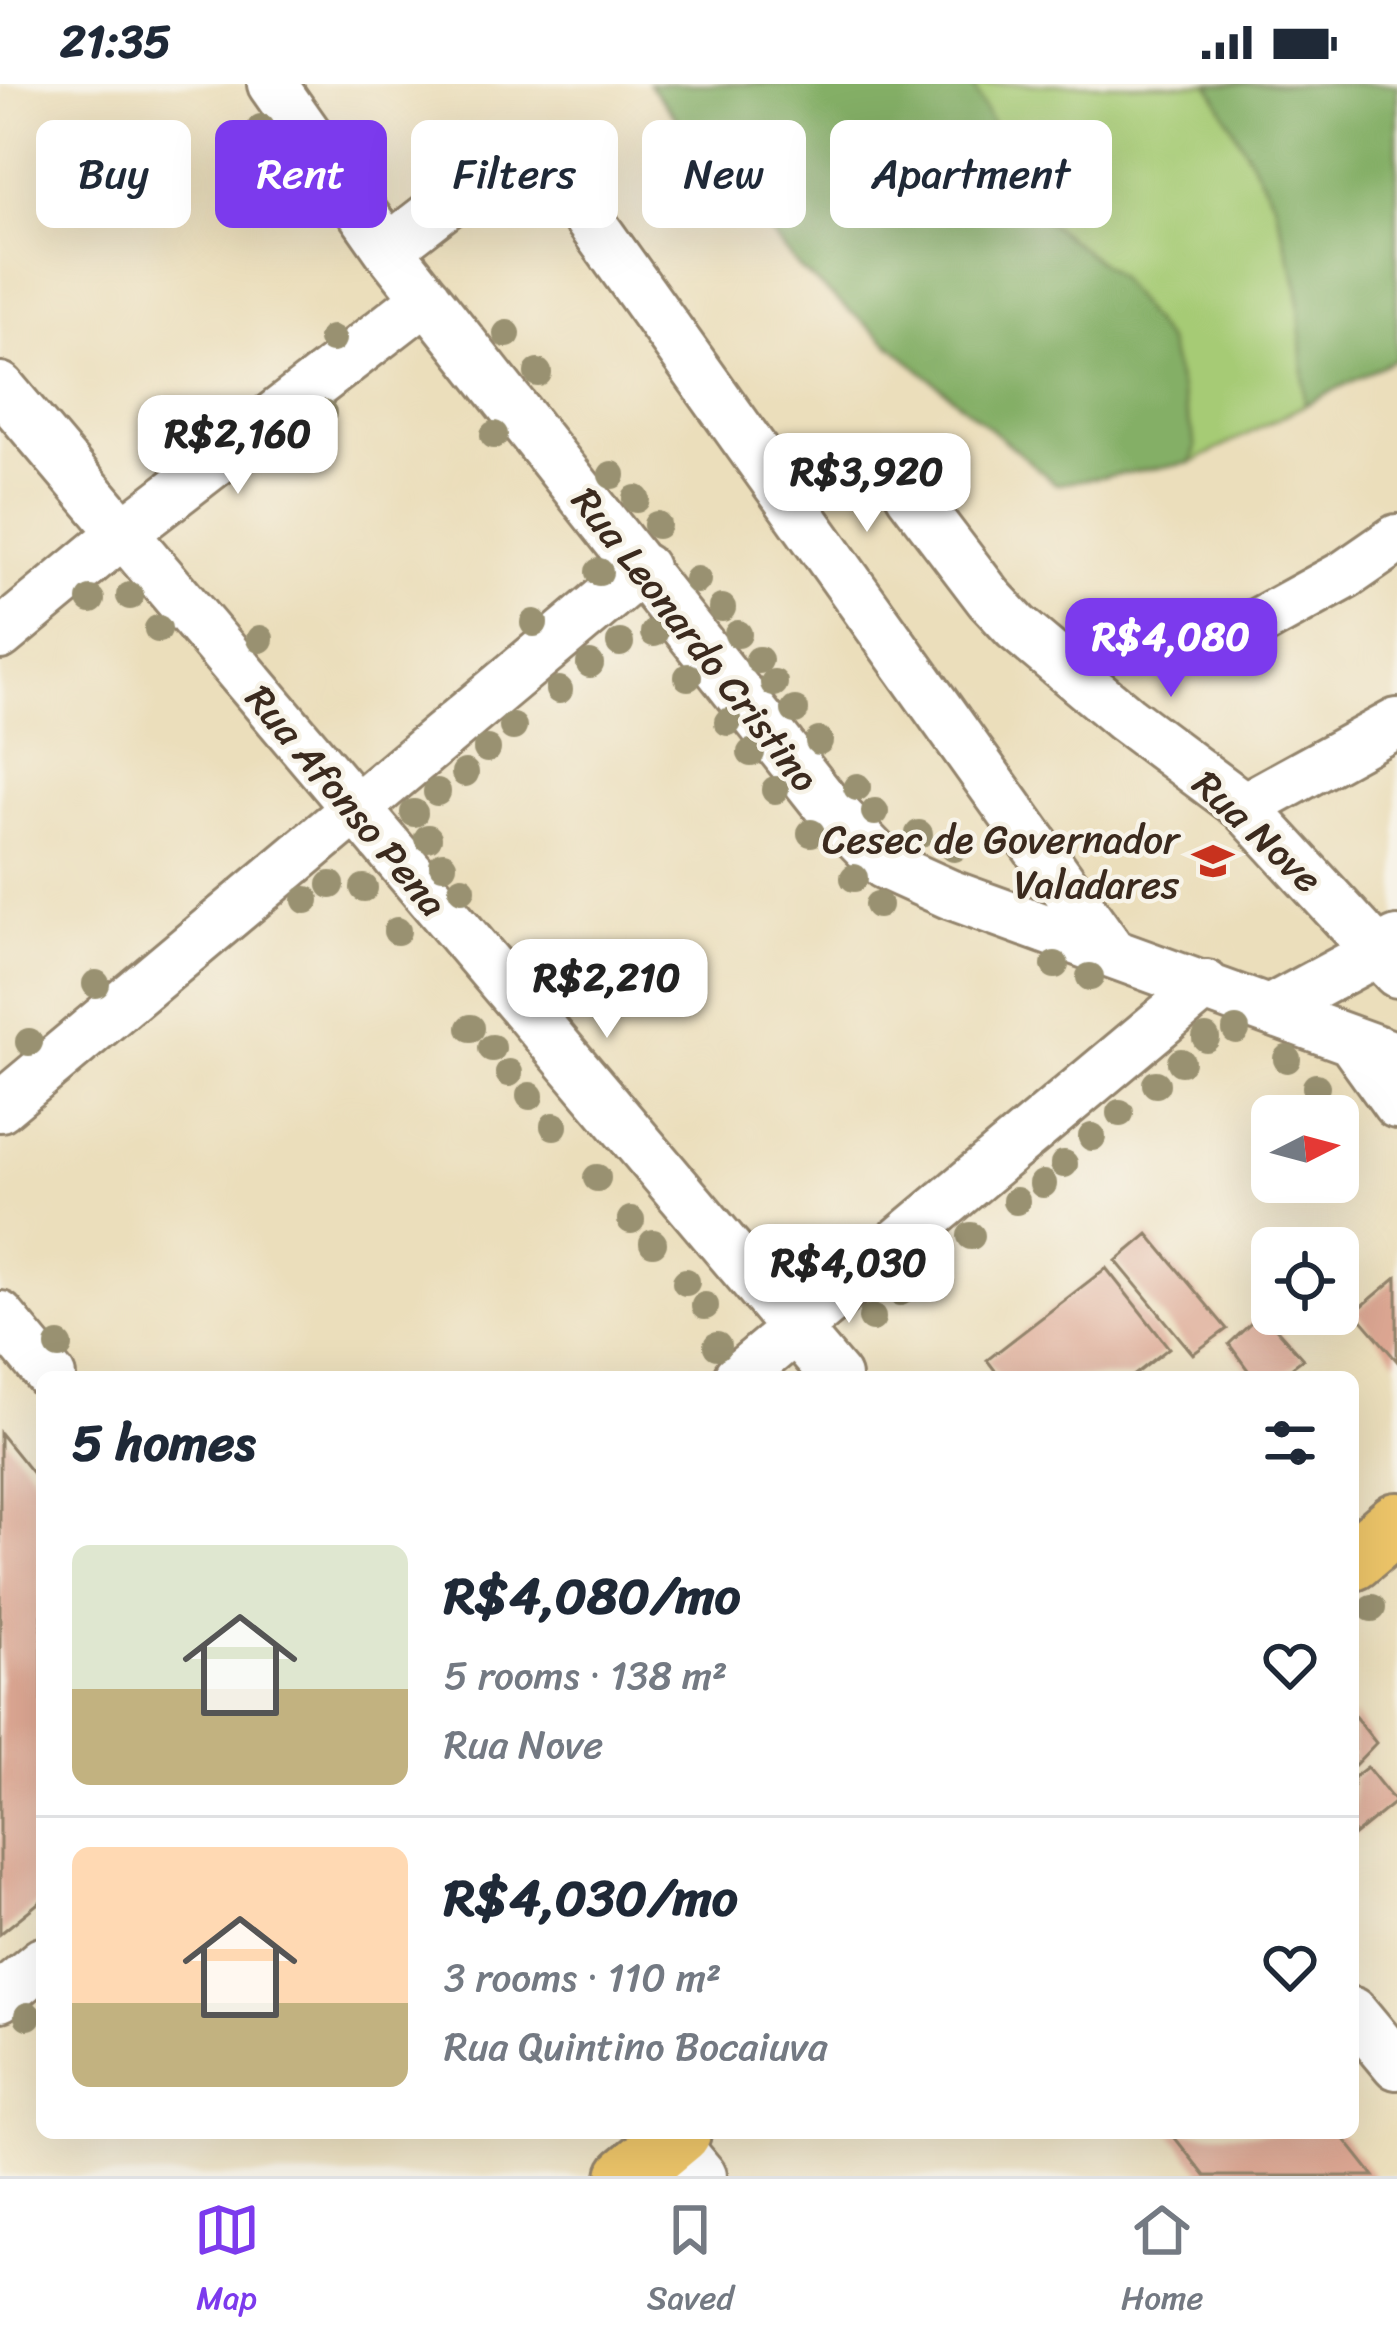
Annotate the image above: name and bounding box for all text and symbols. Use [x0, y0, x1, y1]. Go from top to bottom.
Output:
text: 21:35 [60, 2, 171, 82]
chip: Buy [36, 120, 191, 228]
chip: Rent [215, 120, 387, 228]
chip: Filters [411, 120, 618, 228]
chip: New [642, 120, 806, 228]
chip: Apartment [830, 120, 1112, 228]
pin: R$2,160 [127, 395, 349, 497]
text: R$2,160 [165, 399, 311, 468]
pin: R$3,920 [756, 433, 978, 535]
text: R$3,920 [791, 437, 943, 506]
street label: Rua Leonardo Cristino [553, 471, 838, 808]
pin: R$4,080 [1060, 598, 1282, 700]
text: R$4,080 [1092, 602, 1250, 671]
street label: Rua Afonso Pena [228, 668, 466, 933]
street label: Rua Nove [1176, 752, 1339, 911]
place label: Cesec de Governador Valadares [822, 805, 1181, 919]
school or university icon: Cesec de Governador Valadares [1190, 838, 1236, 884]
pin: R$2,210 [496, 939, 718, 1041]
text: R$2,210 [534, 943, 680, 1012]
north arrow [1251, 1095, 1359, 1203]
map controls [1251, 1095, 1359, 1335]
pin: R$4,030 [738, 1224, 960, 1326]
button: locate [1251, 1227, 1359, 1335]
text: R$4,030 [771, 1228, 927, 1297]
text: 5 homes [72, 1398, 255, 1488]
icon: filters [1257, 1410, 1323, 1476]
text: R$4,080/mo [444, 1551, 740, 1641]
icon: home [168, 1593, 312, 1737]
icon: heart [1257, 1632, 1323, 1698]
text: 5 rooms · 138 m² [444, 1641, 727, 1710]
text: Rua Nove [444, 1710, 603, 1779]
text: R$4,030/mo [444, 1853, 738, 1943]
icon: home [168, 1895, 312, 2039]
icon: heart [1257, 1934, 1323, 2000]
text: 3 rooms · 110 m² [444, 1943, 721, 2012]
text: Rua Quintino Bocaiuva [444, 2012, 828, 2081]
tab: Map [194, 2197, 260, 2327]
tab: Saved [647, 2197, 734, 2327]
tab: Home [1121, 2197, 1203, 2327]

